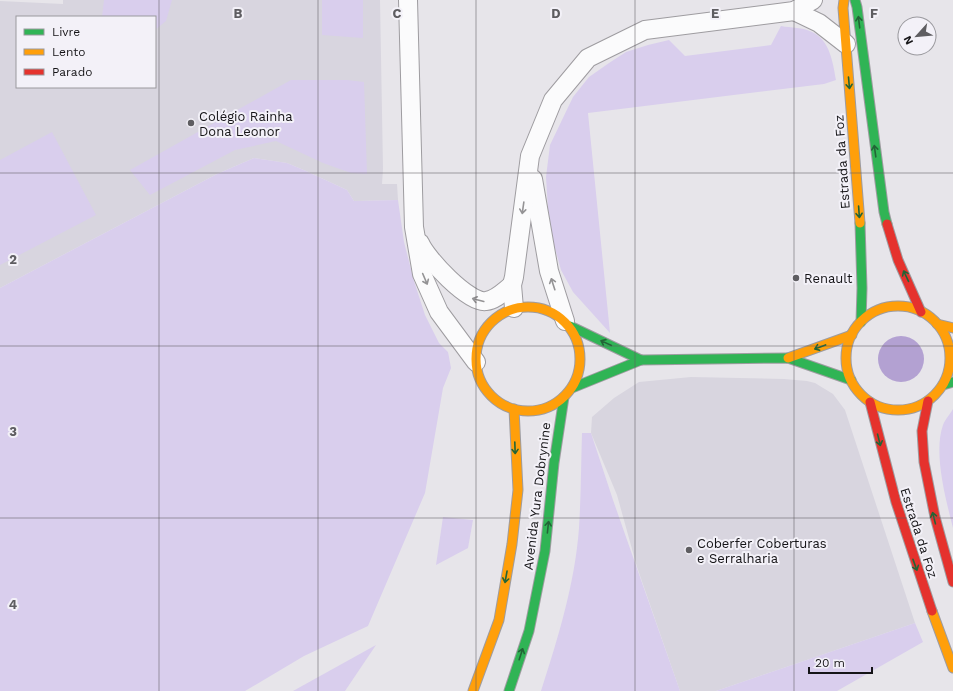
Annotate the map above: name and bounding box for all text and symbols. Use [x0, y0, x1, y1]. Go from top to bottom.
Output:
text: B [234, 6, 243, 21]
text: C [393, 6, 402, 21]
text: D [551, 6, 561, 21]
text: E [711, 6, 719, 21]
text: F [870, 6, 878, 21]
legend [16, 16, 156, 88]
one-way arrow [855, 16, 863, 29]
north arrow [897, 16, 937, 56]
text: Livre [52, 25, 80, 39]
text: N [901, 34, 916, 47]
text: Lento [52, 45, 86, 59]
text: Parado [52, 65, 92, 79]
one-way arrow [845, 76, 852, 89]
place label: Colégio Rainha Dona Leonor [199, 109, 293, 139]
street label: Estrada da Foz [831, 114, 853, 210]
marker: Colégio Rainha Dona Leonor [186, 118, 196, 128]
one-way arrow [871, 144, 879, 157]
one-way arrow [519, 201, 527, 214]
one-way arrow [855, 205, 862, 218]
text: 2 [9, 252, 17, 267]
place label: Renault [804, 271, 853, 286]
one-way arrow [901, 271, 909, 283]
one-way arrow [421, 272, 429, 284]
marker: Renault [791, 273, 801, 283]
one-way arrow [549, 278, 556, 291]
one-way arrow [472, 296, 485, 303]
one-way arrow [600, 339, 612, 346]
one-way arrow [814, 343, 826, 351]
street label: Avenida Yura Dobrynine [520, 421, 554, 571]
text: 3 [9, 424, 17, 439]
one-way arrow [876, 433, 883, 446]
one-way arrow [512, 441, 519, 454]
street label: Estrada da Foz [897, 486, 941, 580]
one-way arrow [930, 512, 938, 525]
one-way arrow [544, 521, 551, 534]
place label: Coberfer Coberturas e Serralharia [697, 536, 827, 566]
marker: Coberfer Coberturas e Serralharia [684, 545, 694, 555]
one-way arrow [912, 558, 919, 571]
one-way arrow [502, 570, 510, 583]
text: 4 [9, 597, 18, 612]
one-way arrow [518, 648, 526, 660]
scale bar [809, 649, 872, 675]
text: 20 m [815, 656, 845, 670]

